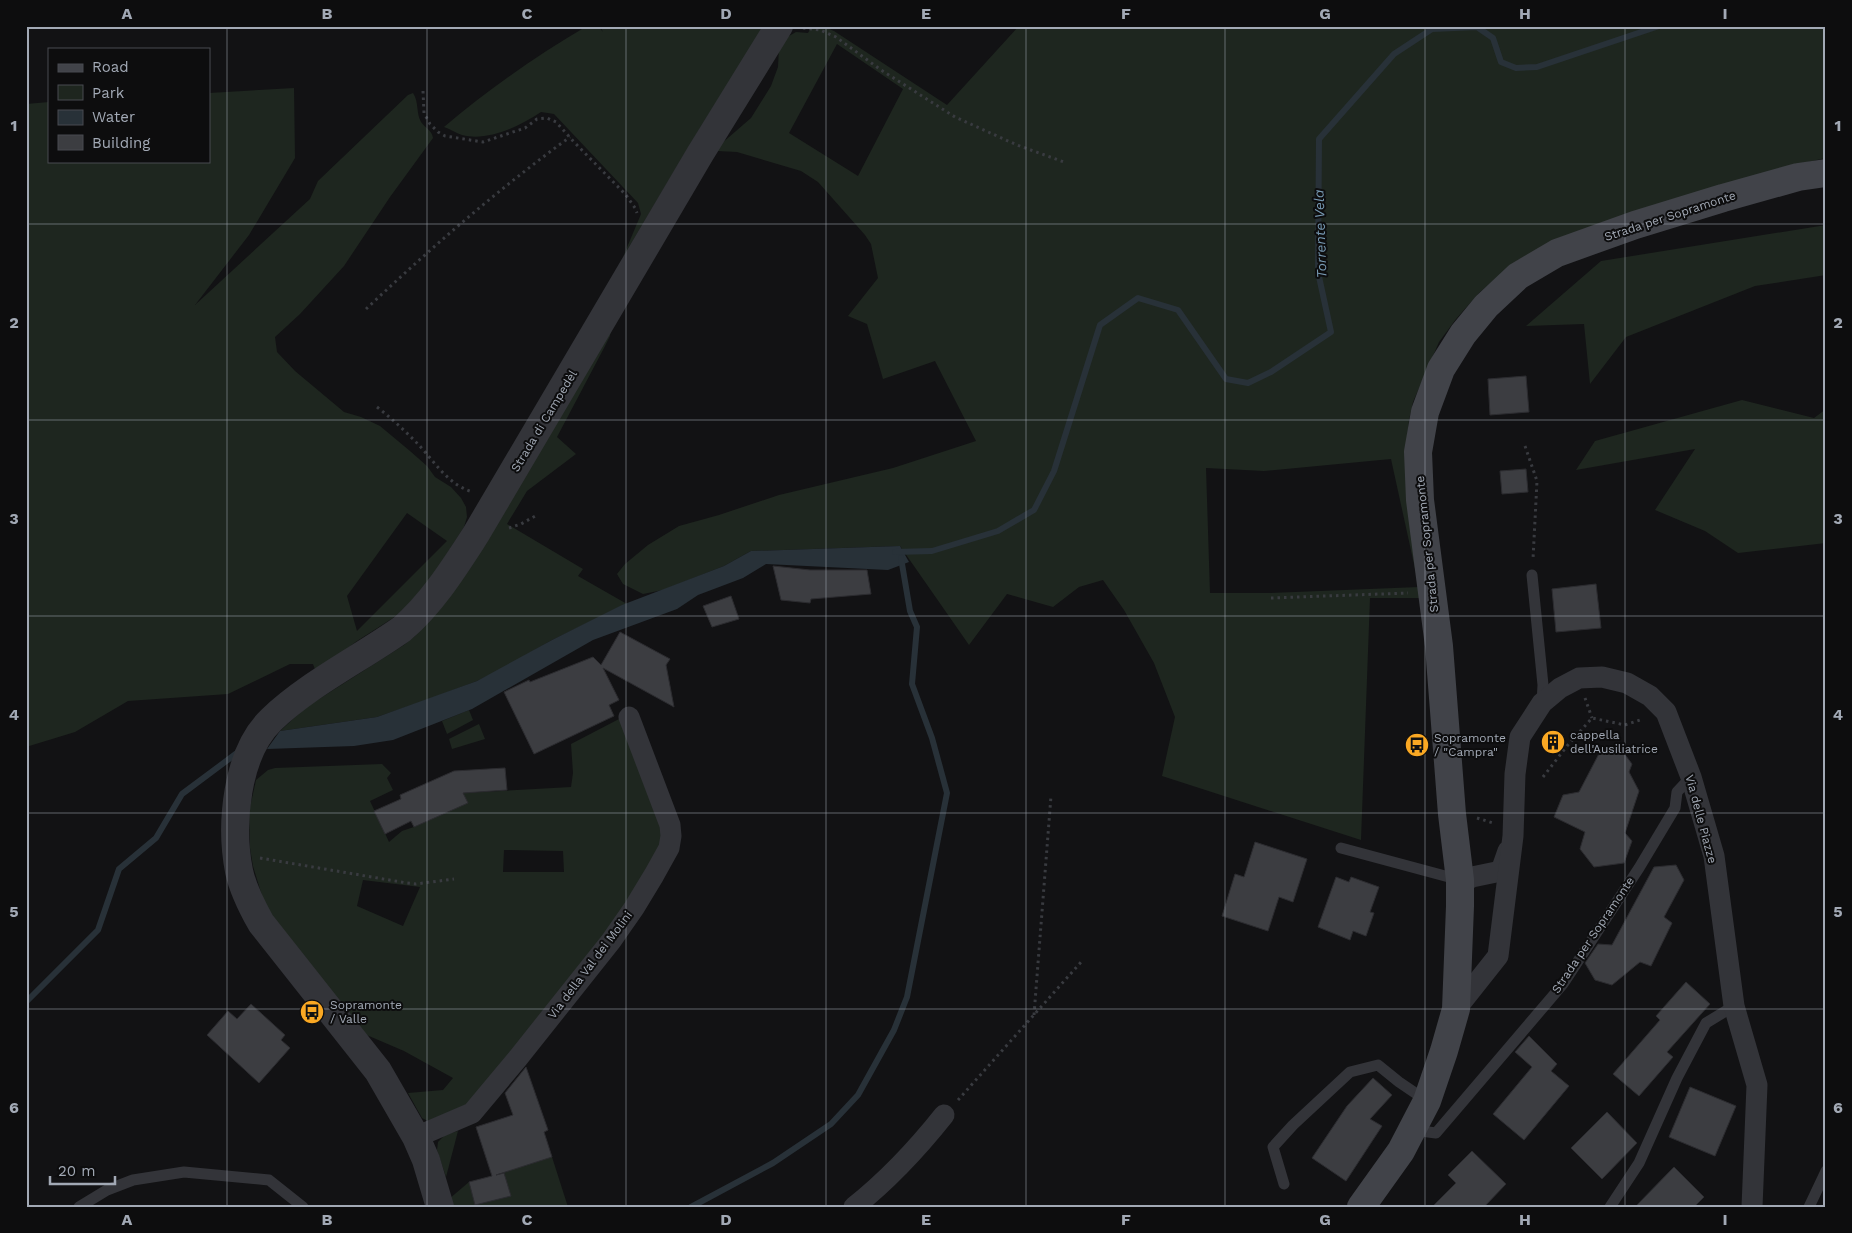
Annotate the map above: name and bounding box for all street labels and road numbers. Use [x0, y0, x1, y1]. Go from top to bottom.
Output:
street label: Strada per Sopramonte [1602, 188, 1738, 244]
street label: Strada di Campedèl [508, 367, 580, 474]
street label: Strada per Sopramonte [1413, 475, 1441, 613]
street label: Via delle Piazze [1682, 773, 1720, 865]
street label: Strada per Sopramonte [1549, 874, 1637, 996]
street label: Via della Val dei Molini [545, 908, 635, 1022]

